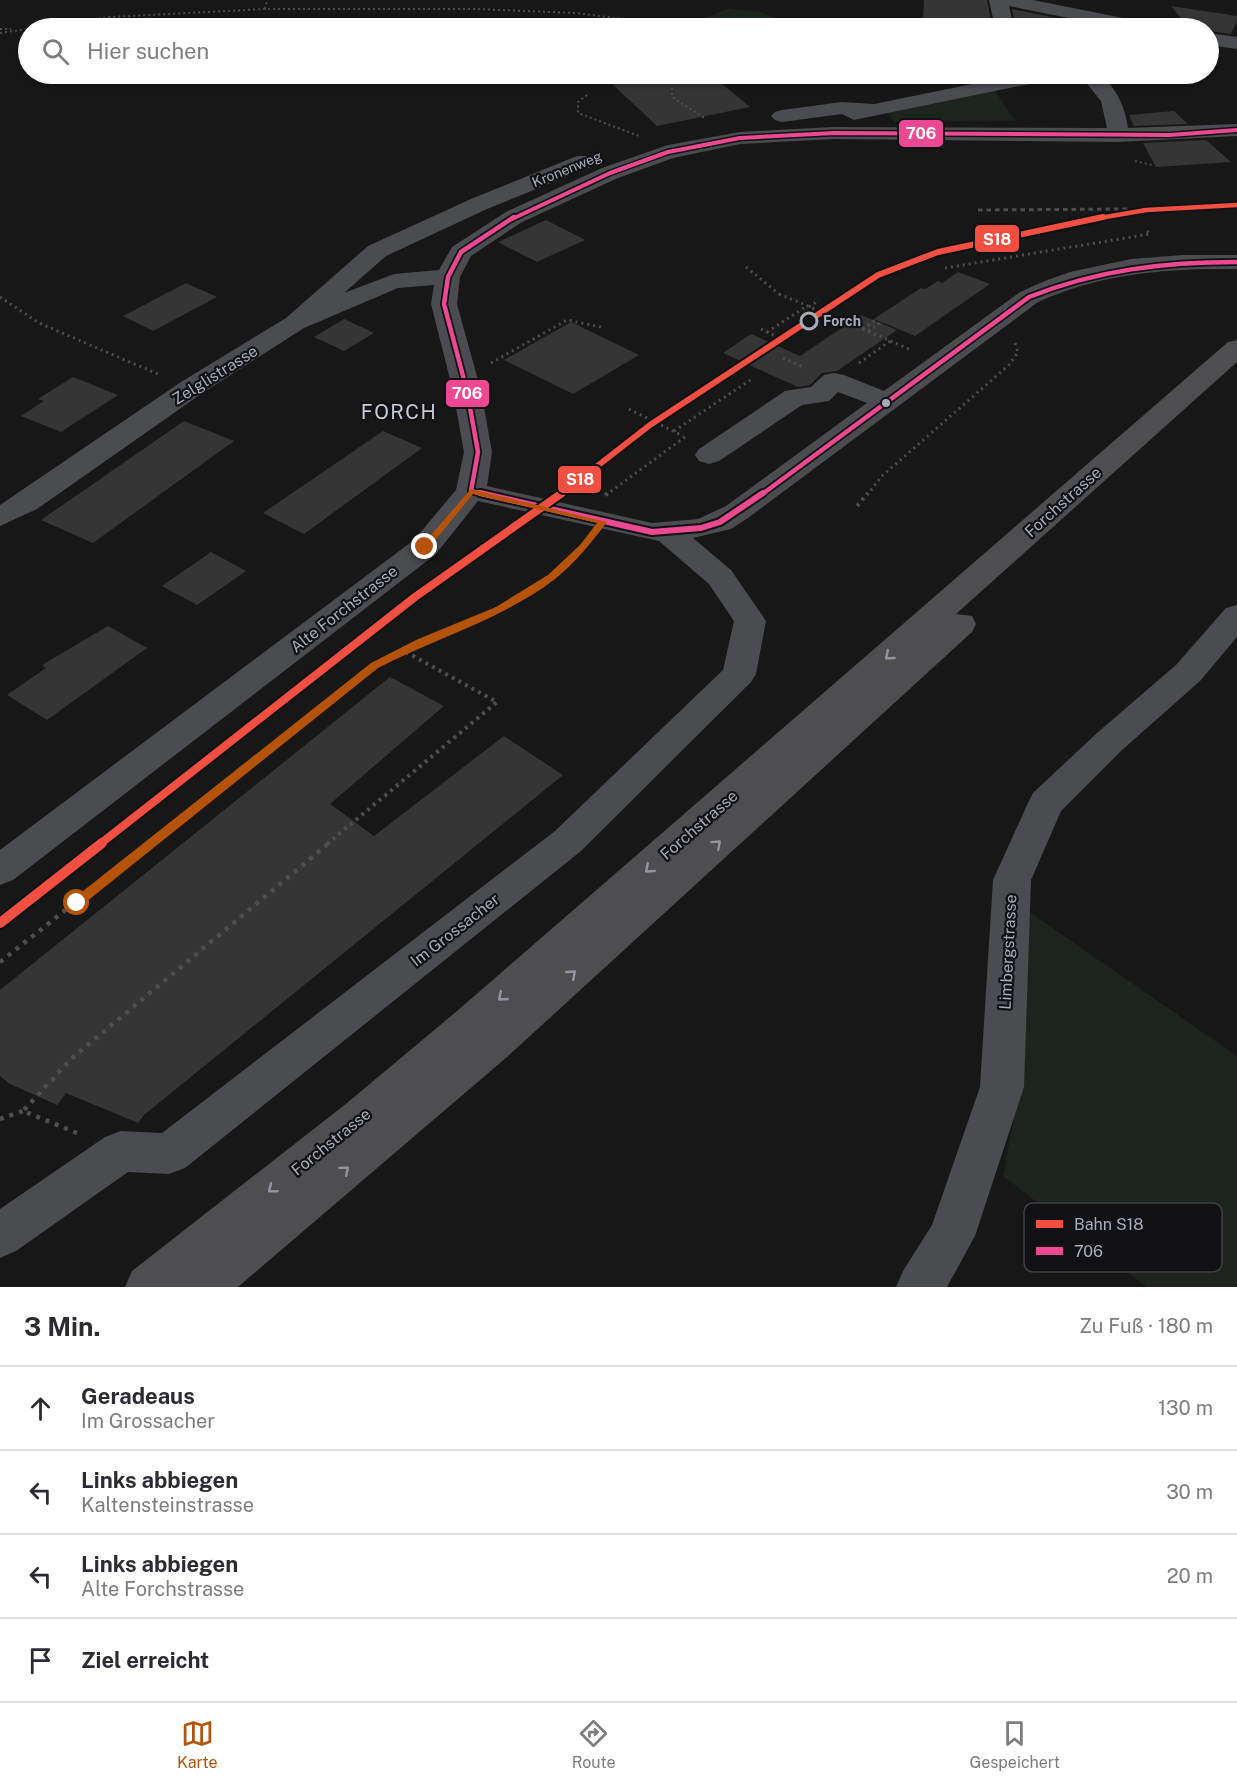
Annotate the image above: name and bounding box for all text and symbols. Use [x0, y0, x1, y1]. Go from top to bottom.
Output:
search box [18, 18, 1219, 84]
icon: search [39, 35, 72, 68]
text: Hier suchen [87, 38, 209, 64]
line badge: 706 [898, 119, 944, 148]
text: 706 [906, 124, 936, 143]
street label: Kronenweg [530, 148, 605, 190]
line badge: S18 [974, 224, 1020, 253]
text: S18 [983, 230, 1012, 249]
marker: Forch [800, 312, 818, 330]
place label: Forch [823, 313, 861, 329]
street label: Zelglistrasse [169, 341, 261, 409]
line badge: 706 [445, 379, 490, 408]
text: 706 [452, 384, 482, 403]
unlabelled marker [880, 397, 892, 409]
district label: FORCH [361, 400, 437, 424]
street label: Forchstrasse [1021, 463, 1105, 541]
line badge: S18 [557, 465, 602, 494]
text: S18 [566, 470, 595, 489]
route end [411, 533, 437, 559]
street label: Alte Forchstrasse [287, 561, 401, 657]
one-way arrow [885, 649, 896, 660]
street label: Forchstrasse [656, 786, 742, 864]
one-way arrow [710, 840, 721, 851]
one-way arrow [645, 862, 656, 873]
route start [63, 889, 89, 915]
street label: Im Grossacher [407, 889, 503, 971]
street label: Limbergstrasse [995, 894, 1021, 1010]
one-way arrow [565, 970, 576, 981]
one-way arrow [498, 990, 509, 1001]
street label: Forchstrasse [288, 1104, 374, 1180]
one-way arrow [338, 1166, 349, 1177]
one-way arrow [267, 1182, 278, 1193]
legend [1024, 1203, 1222, 1272]
text: Bahn S18 [1074, 1215, 1144, 1234]
text: 706 [1074, 1242, 1103, 1261]
text: 3 Min. [24, 1311, 100, 1342]
text: Zu Fuß · 180 m [1079, 1314, 1213, 1338]
text: Geradeaus [81, 1383, 195, 1409]
icon: ahead [24, 1392, 57, 1425]
text: 130 m [1158, 1396, 1213, 1420]
text: Im Grossacher [81, 1409, 215, 1433]
text: Links abbiegen [81, 1467, 238, 1493]
icon: left [24, 1476, 57, 1509]
text: 30 m [1166, 1480, 1213, 1504]
text: Kaltensteinstrasse [81, 1493, 254, 1517]
text: Links abbiegen [81, 1551, 238, 1577]
icon: left [24, 1560, 57, 1593]
text: 20 m [1167, 1564, 1213, 1588]
text: Alte Forchstrasse [81, 1577, 244, 1601]
icon: arrive [24, 1644, 57, 1677]
text: Ziel erreicht [81, 1647, 209, 1673]
tab: Karte [177, 1717, 218, 1772]
tab: Route [572, 1717, 616, 1772]
tab: Gespeichert [970, 1717, 1060, 1772]

